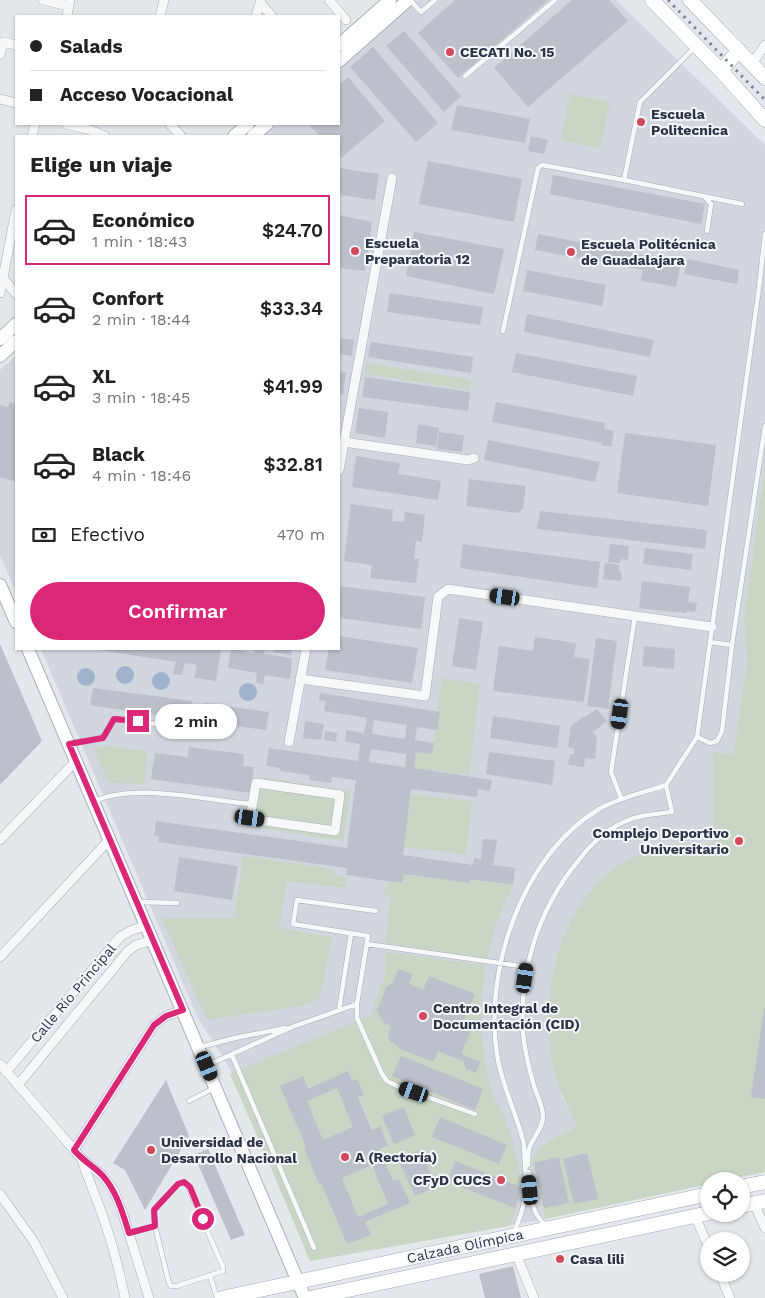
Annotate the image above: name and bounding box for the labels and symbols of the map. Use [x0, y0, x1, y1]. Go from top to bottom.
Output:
place label: CECATI No. 15 [460, 44, 554, 60]
marker: CECATI No. 15 [444, 46, 456, 58]
place label: Escuela Politecnica [651, 106, 729, 138]
marker: Escuela Politecnica [635, 116, 647, 128]
place label: Escuela Preparatoria 12 [365, 235, 470, 267]
place label: Escuela Politécnica de Guadalajara [581, 236, 717, 268]
marker: Escuela Preparatoria 12 [349, 245, 361, 257]
marker: Escuela Politécnica de Guadalajara [565, 246, 577, 258]
car [489, 587, 520, 607]
car [610, 698, 629, 730]
callout: 2 min [156, 704, 238, 738]
route end [127, 710, 149, 732]
car [234, 808, 265, 828]
place label: Complejo Deportivo Universitario [593, 825, 729, 857]
marker: Complejo Deportivo Universitario [733, 835, 745, 847]
street label: Calle Río Principal [27, 940, 120, 1046]
car [515, 962, 534, 994]
place label: Centro Integral de Documentación (CID) [433, 1000, 580, 1032]
marker: Centro Integral de Documentación (CID) [417, 1010, 429, 1022]
car [194, 1049, 219, 1083]
car [397, 1080, 430, 1104]
place label: Universidad de Desarrollo Nacional [161, 1134, 297, 1166]
marker: Universidad de Desarrollo Nacional [145, 1144, 157, 1156]
place label: A (Rectoría) [355, 1149, 437, 1165]
marker: A (Rectoría) [339, 1151, 351, 1163]
place label: CFyD CUCS [413, 1172, 491, 1188]
marker: CFyD CUCS [495, 1174, 507, 1186]
car [521, 1174, 538, 1206]
route start [192, 1208, 214, 1230]
street label: Calzada Olímpica [405, 1226, 525, 1266]
place label: Casa lili [570, 1251, 624, 1267]
marker: Casa lili [554, 1253, 566, 1265]

